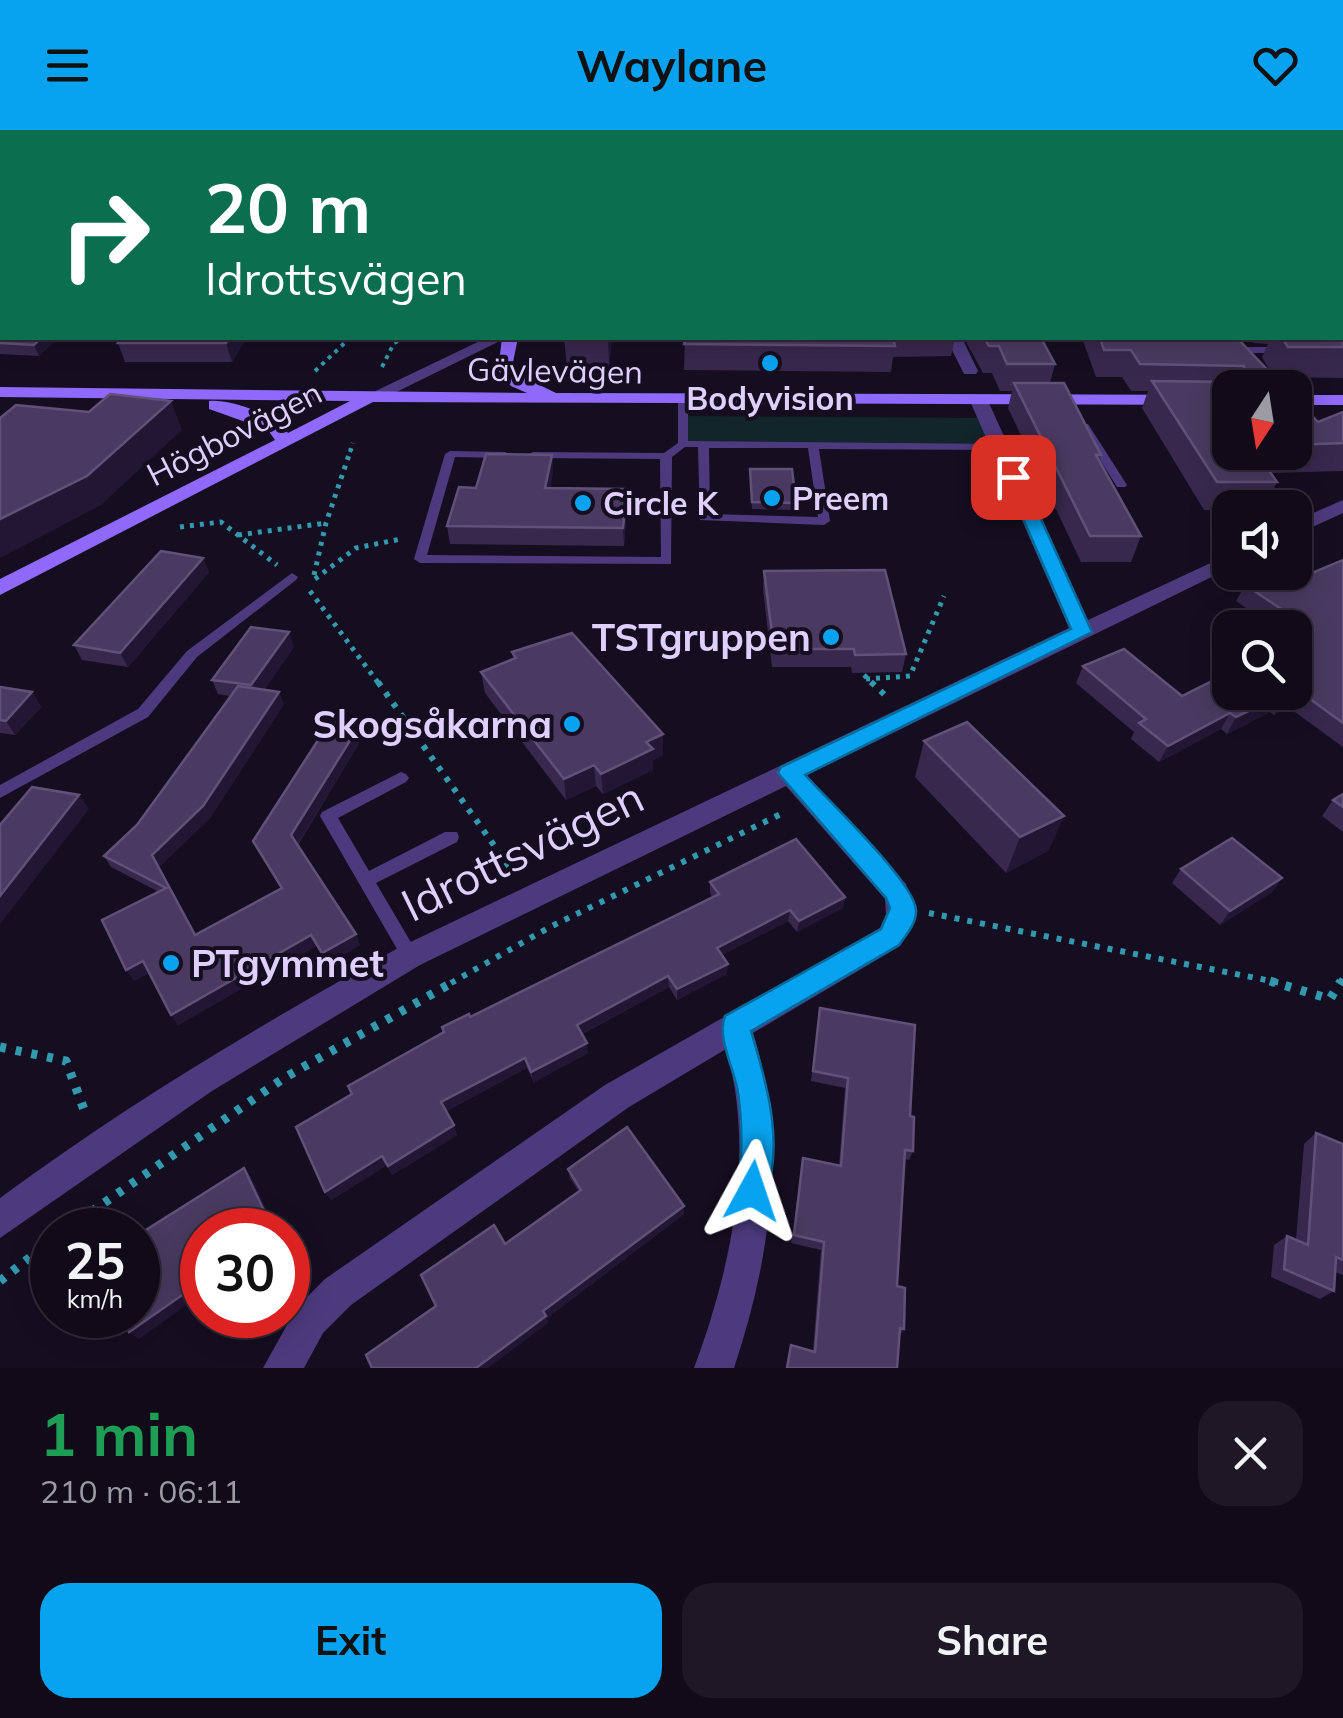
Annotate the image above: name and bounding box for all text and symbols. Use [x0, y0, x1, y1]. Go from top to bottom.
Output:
text: Waylane [576, 37, 767, 93]
icon: menu [40, 38, 95, 93]
icon: heart [1248, 38, 1303, 93]
text: 20 m [205, 163, 371, 251]
icon: right [40, 170, 170, 300]
text: Idrottsvägen [205, 250, 467, 306]
street label: Gävlevägen [467, 348, 643, 392]
marker: Bodyvision [759, 352, 781, 374]
north arrow [1212, 370, 1312, 470]
map controls [1212, 370, 1312, 710]
street label: Högbovägen [140, 372, 328, 494]
place label: Bodyvision [686, 378, 854, 418]
pin [971, 435, 1056, 520]
icon: arrive [986, 450, 1041, 505]
place label: Preem [792, 478, 889, 518]
place label: Circle K [603, 483, 719, 523]
marker: Preem [761, 487, 783, 509]
button: sound [1212, 490, 1312, 590]
marker: Circle K [572, 492, 594, 514]
button: search [1212, 610, 1312, 710]
place label: TSTgruppen [592, 613, 811, 661]
marker: TSTgruppen [820, 626, 842, 648]
place label: Skogsåkarna [312, 700, 552, 748]
marker: Skogsåkarna [561, 713, 583, 735]
street label: Idrottsvägen [392, 767, 652, 933]
place label: PTgymmet [191, 939, 384, 987]
marker: PTgymmet [160, 952, 182, 974]
position arrow [700, 1139, 804, 1243]
speed limit sign: 30 [180, 1208, 310, 1338]
text: 25 [65, 1229, 125, 1292]
text: km/h [67, 1283, 123, 1314]
text: 1 min [40, 1396, 198, 1471]
button: close [1198, 1401, 1303, 1506]
text: 210 m · 06:11 [40, 1471, 242, 1511]
button: Exit [40, 1583, 662, 1698]
button: Share [682, 1583, 1303, 1698]

